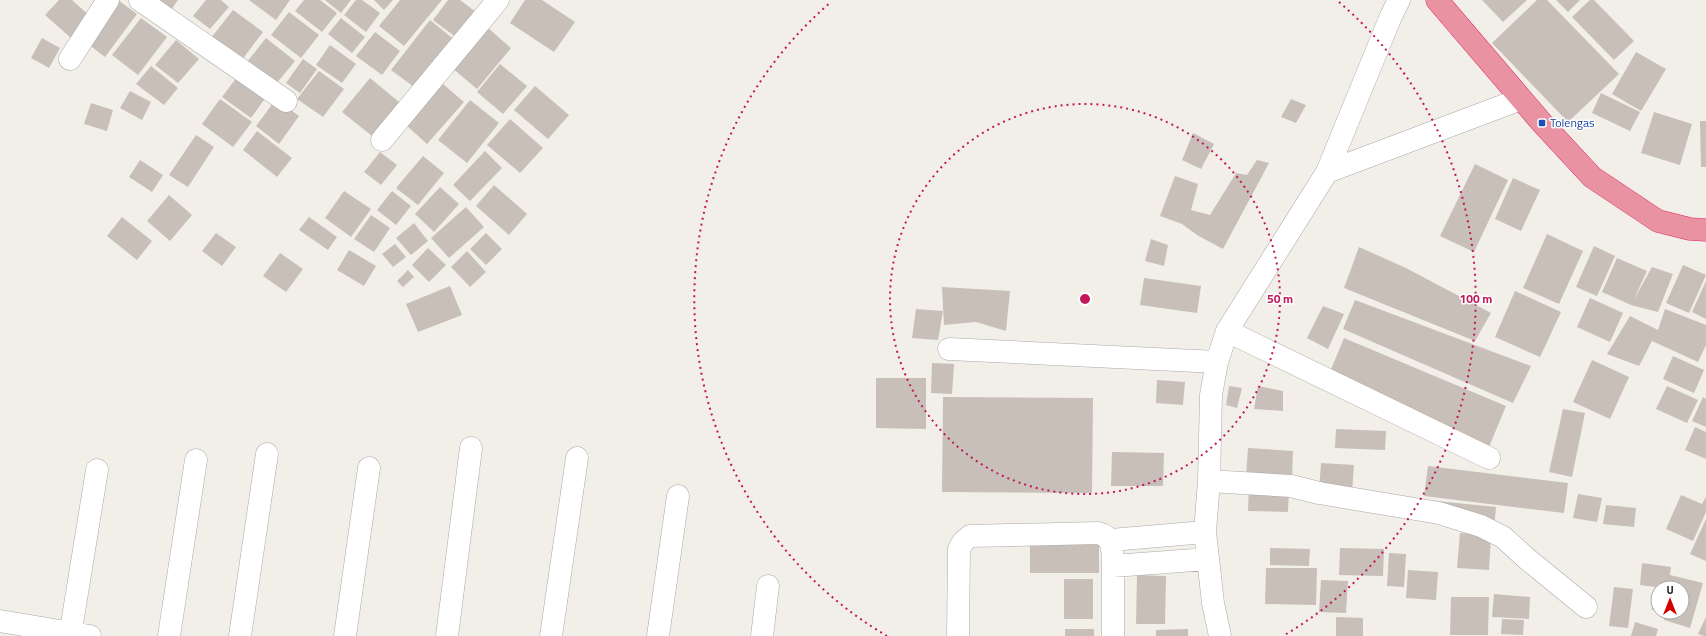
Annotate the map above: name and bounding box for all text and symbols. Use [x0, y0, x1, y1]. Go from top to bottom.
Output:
place label: Tolengas [1550, 113, 1595, 132]
marker: Tolengas [1537, 118, 1547, 128]
text: 50 m [1267, 289, 1293, 308]
text: 100 m [1460, 289, 1492, 308]
centre of rings [1078, 292, 1092, 306]
north arrow [1650, 580, 1690, 620]
text: U [1666, 582, 1674, 598]

